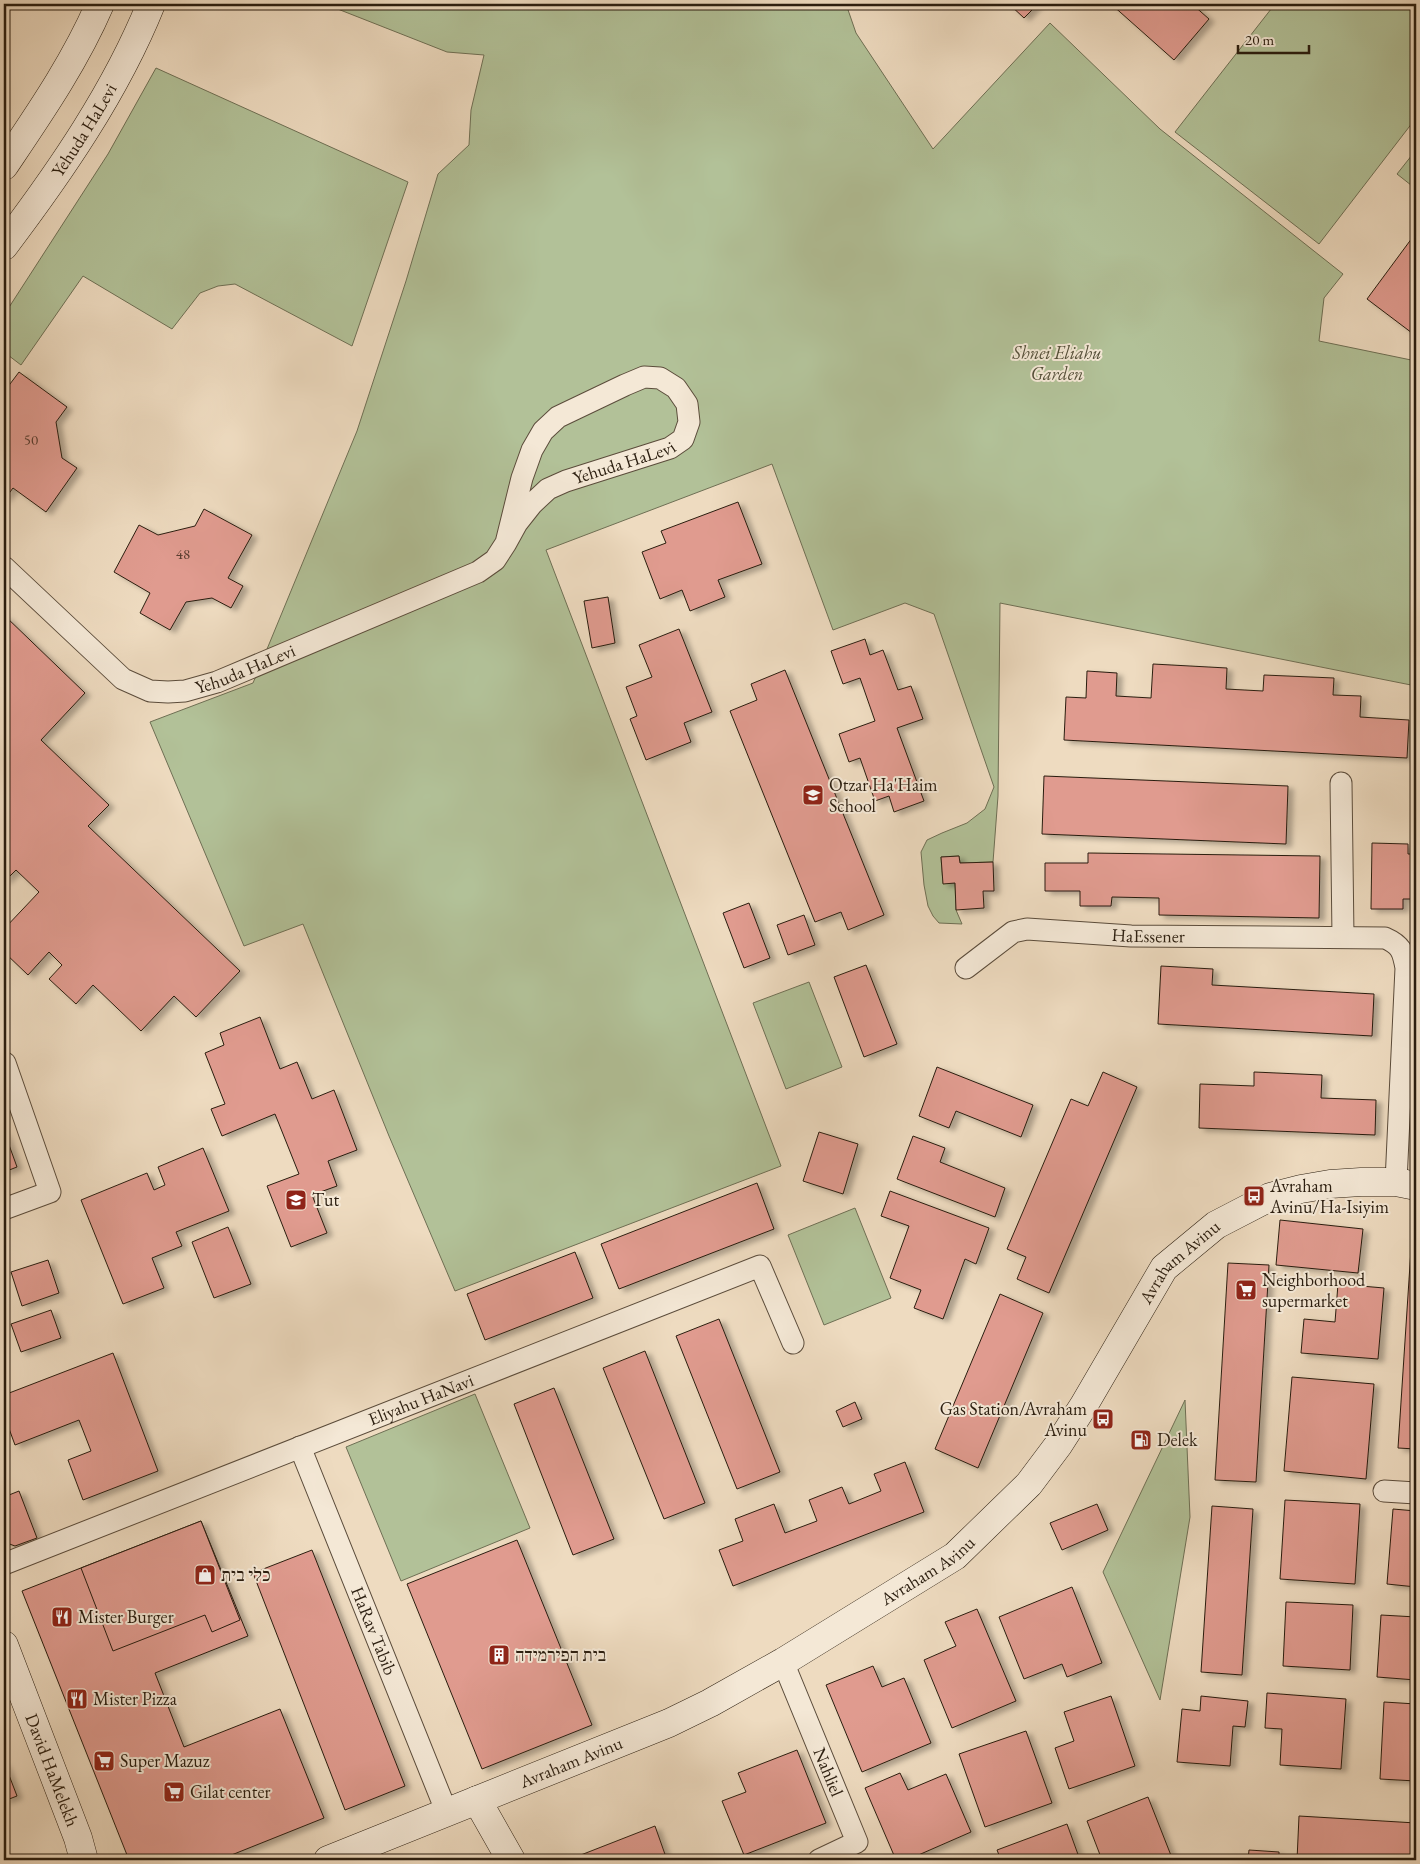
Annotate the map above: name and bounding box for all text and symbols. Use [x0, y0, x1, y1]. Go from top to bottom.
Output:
scale bar [1238, 22, 1309, 54]
text: 20 m [1245, 30, 1274, 49]
street label: Yehuda HaLevi [46, 79, 122, 181]
park label: Shnei Eliahu Garden [1012, 341, 1101, 385]
house number: 50 [24, 430, 38, 449]
street label: Yehuda HaLevi [570, 435, 681, 489]
house number: 48 [176, 544, 190, 563]
street label: Yehuda HaLevi [192, 638, 299, 699]
place label: Otzar Ha'Haim School [829, 773, 938, 817]
school or university icon: Otzar Ha'Haim School [801, 783, 825, 807]
street label: HaEssener [1111, 923, 1185, 947]
place label: Avraham Avinu/Ha-Isiyim [1269, 1174, 1389, 1218]
bus stop icon: Avraham Avinu/Ha-Isiyim [1242, 1184, 1266, 1208]
school or university icon: Tut [284, 1188, 308, 1212]
place label: Tut [312, 1188, 340, 1211]
street label: Avraham Avinu [1133, 1214, 1225, 1309]
place label: Neighborhood supermarket [1262, 1268, 1366, 1312]
supermarket icon: Neighborhood supermarket [1234, 1278, 1258, 1302]
street label: Eliyahu HaNavi [365, 1368, 477, 1430]
place label: Gas Station/Avraham Avinu [940, 1397, 1088, 1441]
bus stop icon: Gas Station/Avraham Avinu [1091, 1407, 1115, 1431]
fuel station icon: Delek [1129, 1428, 1153, 1452]
place label: Delek [1157, 1428, 1198, 1451]
street label: Avraham Avinu [875, 1531, 980, 1611]
shop icon: כלי בית [193, 1563, 217, 1587]
place label: כלי בית [221, 1563, 270, 1586]
street label: HaRav Tabib [346, 1583, 402, 1678]
restaurant icon: Mister Burger [50, 1605, 74, 1629]
place label: Mister Burger [78, 1605, 174, 1628]
building icon: בית הפירמידה [487, 1643, 511, 1667]
place label: בית הפירמידה [515, 1643, 607, 1666]
restaurant icon: Mister Pizza [65, 1687, 89, 1711]
place label: Mister Pizza [93, 1687, 178, 1710]
street label: David HaMelekh [20, 1710, 85, 1830]
street label: Avraham Avinu [515, 1731, 626, 1793]
street label: Nahliel [808, 1744, 849, 1800]
supermarket icon: Super Mazuz [92, 1749, 116, 1773]
place label: Super Mazuz [120, 1749, 210, 1772]
supermarket icon: Gilat center [162, 1780, 186, 1804]
place label: Gilat center [190, 1780, 270, 1803]

